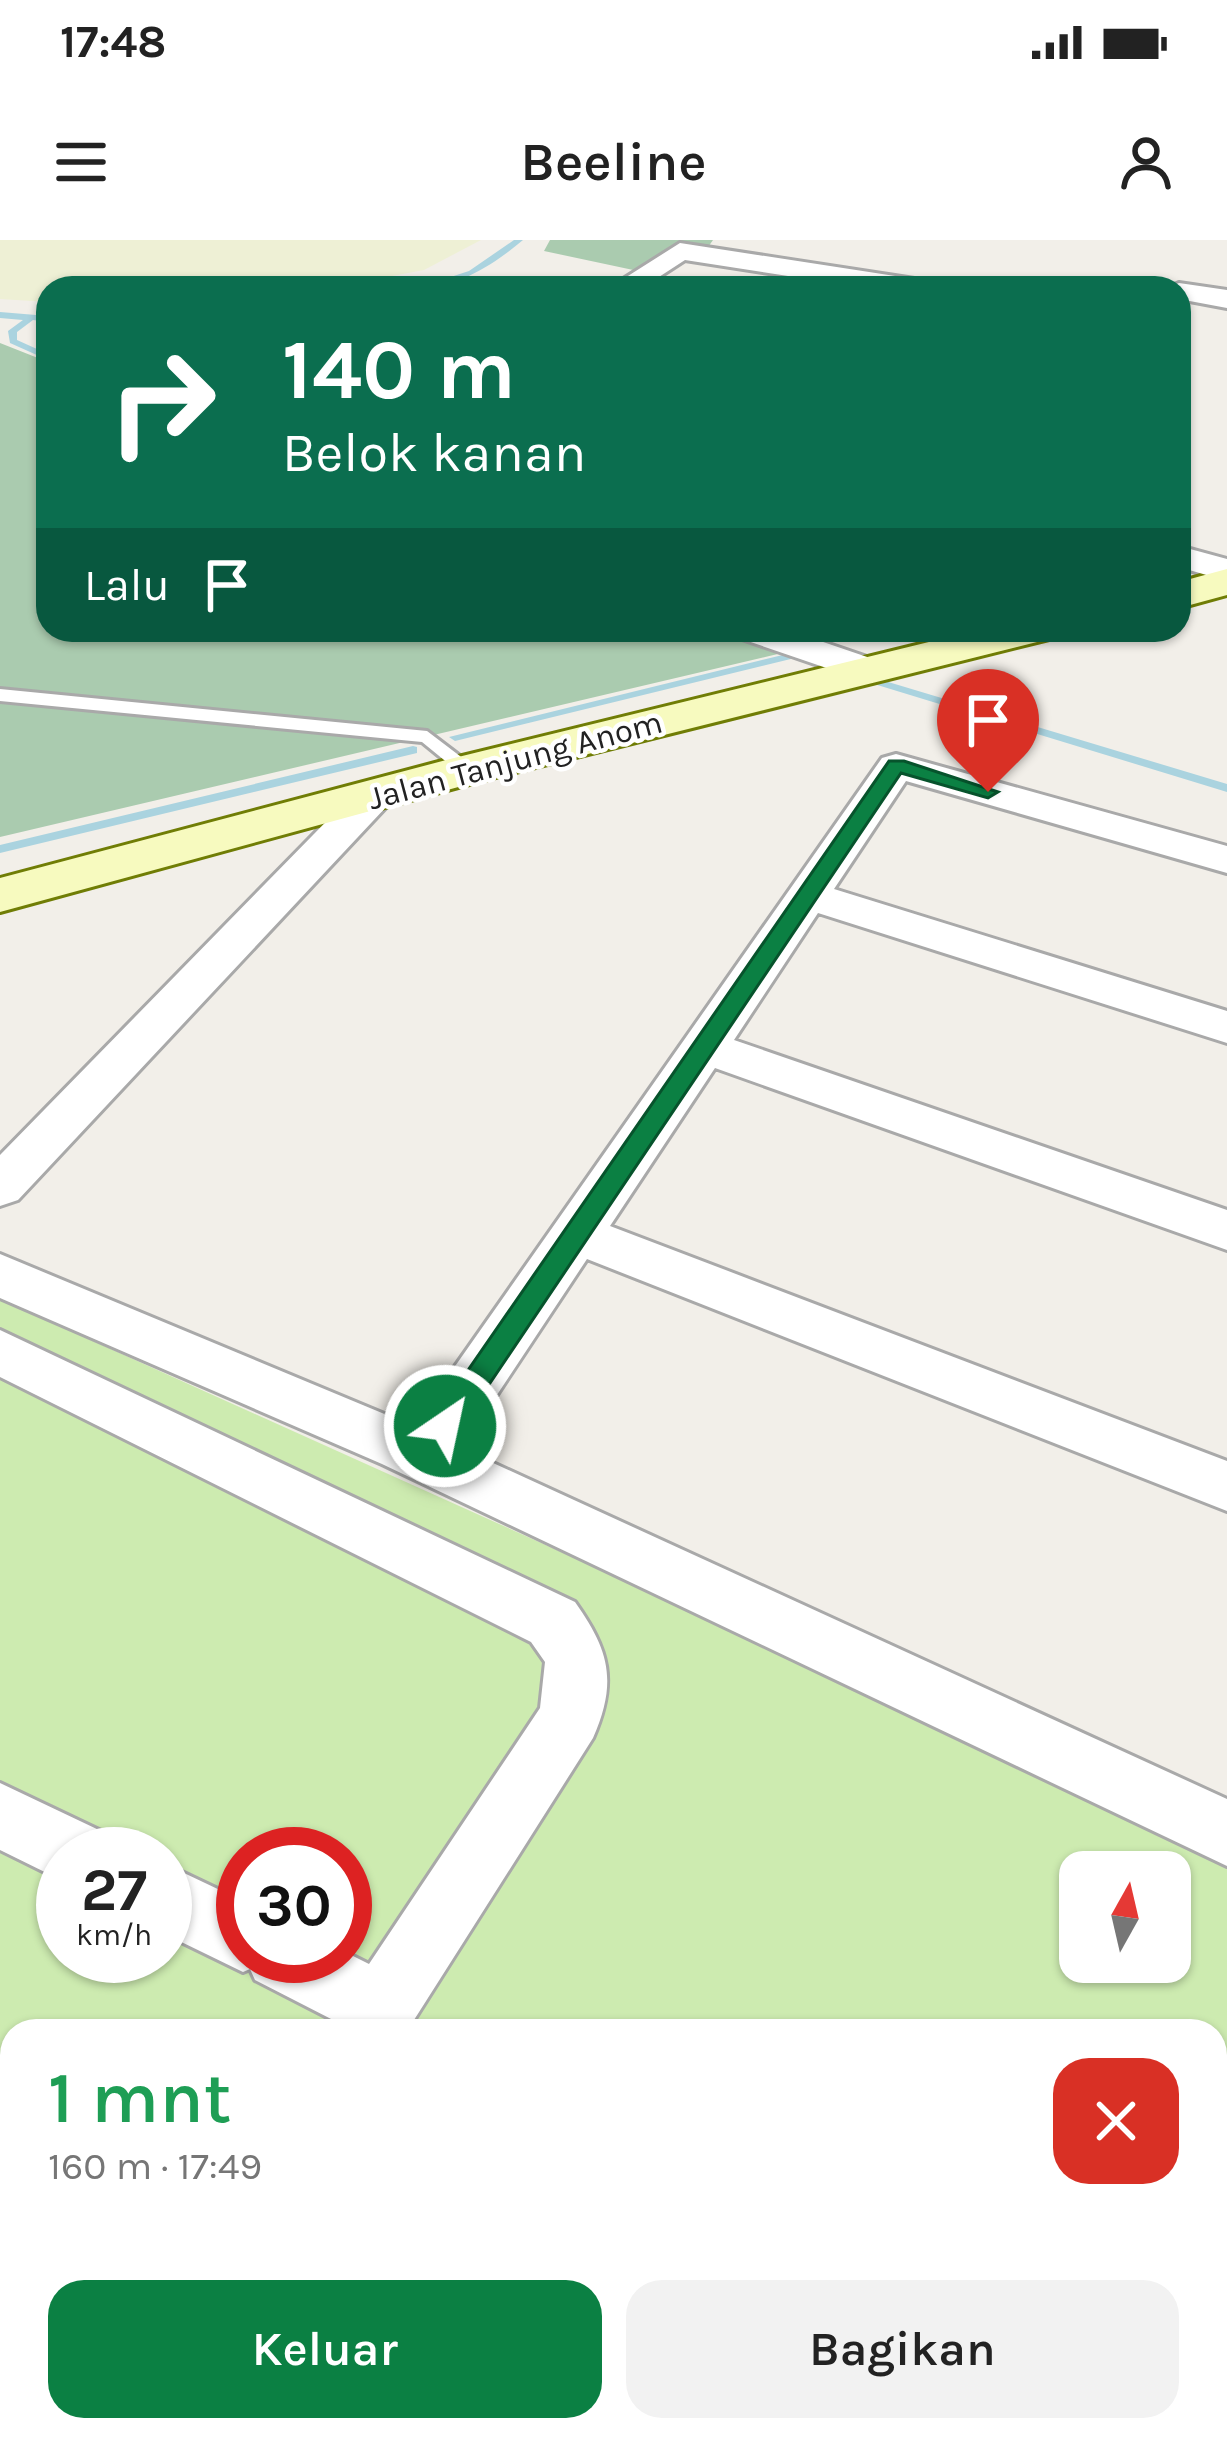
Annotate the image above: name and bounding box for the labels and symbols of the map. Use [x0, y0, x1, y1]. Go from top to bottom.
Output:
pin [937, 669, 1039, 792]
street label: Jalan Tanjung Anom [364, 702, 666, 818]
position arrow [382, 1363, 508, 1489]
speed limit sign: 30 [216, 1827, 372, 1983]
north arrow [1059, 1851, 1191, 1983]

